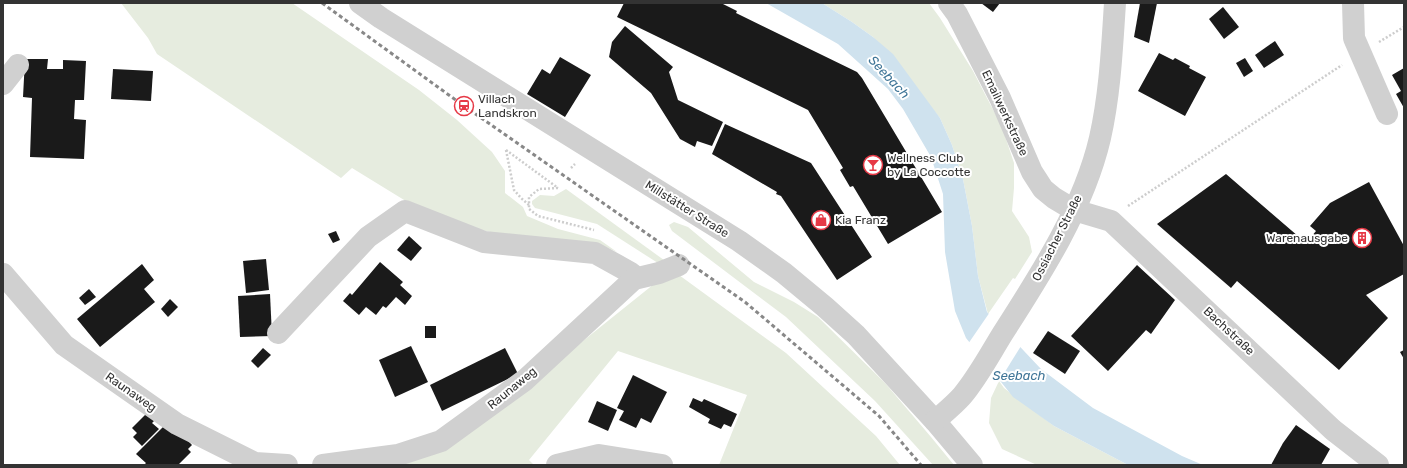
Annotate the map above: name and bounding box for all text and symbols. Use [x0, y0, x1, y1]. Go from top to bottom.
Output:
water label: Seebach [865, 52, 913, 102]
street label: Emailwerkstraße [979, 68, 1031, 158]
place label: Villach Landskron [478, 92, 537, 120]
station icon: Villach Landskron [453, 95, 475, 117]
place label: Wellness Club by La Coccotte [887, 151, 971, 179]
bar icon: Wellness Club by La Coccotte [862, 154, 884, 176]
street label: Millstätter Straße [643, 178, 732, 241]
street label: Ossiacher Straße [1029, 192, 1085, 283]
shop icon: Kia Franz [810, 209, 832, 231]
place label: Kia Franz [835, 213, 886, 227]
building icon: Warenausgabe [1351, 227, 1373, 249]
place label: Warenausgabe [1266, 231, 1348, 245]
street label: Bachstraße [1201, 304, 1257, 358]
street label: Raunaweg [485, 364, 539, 412]
water label: Seebach [992, 368, 1046, 383]
street label: Raunaweg [103, 369, 159, 415]

